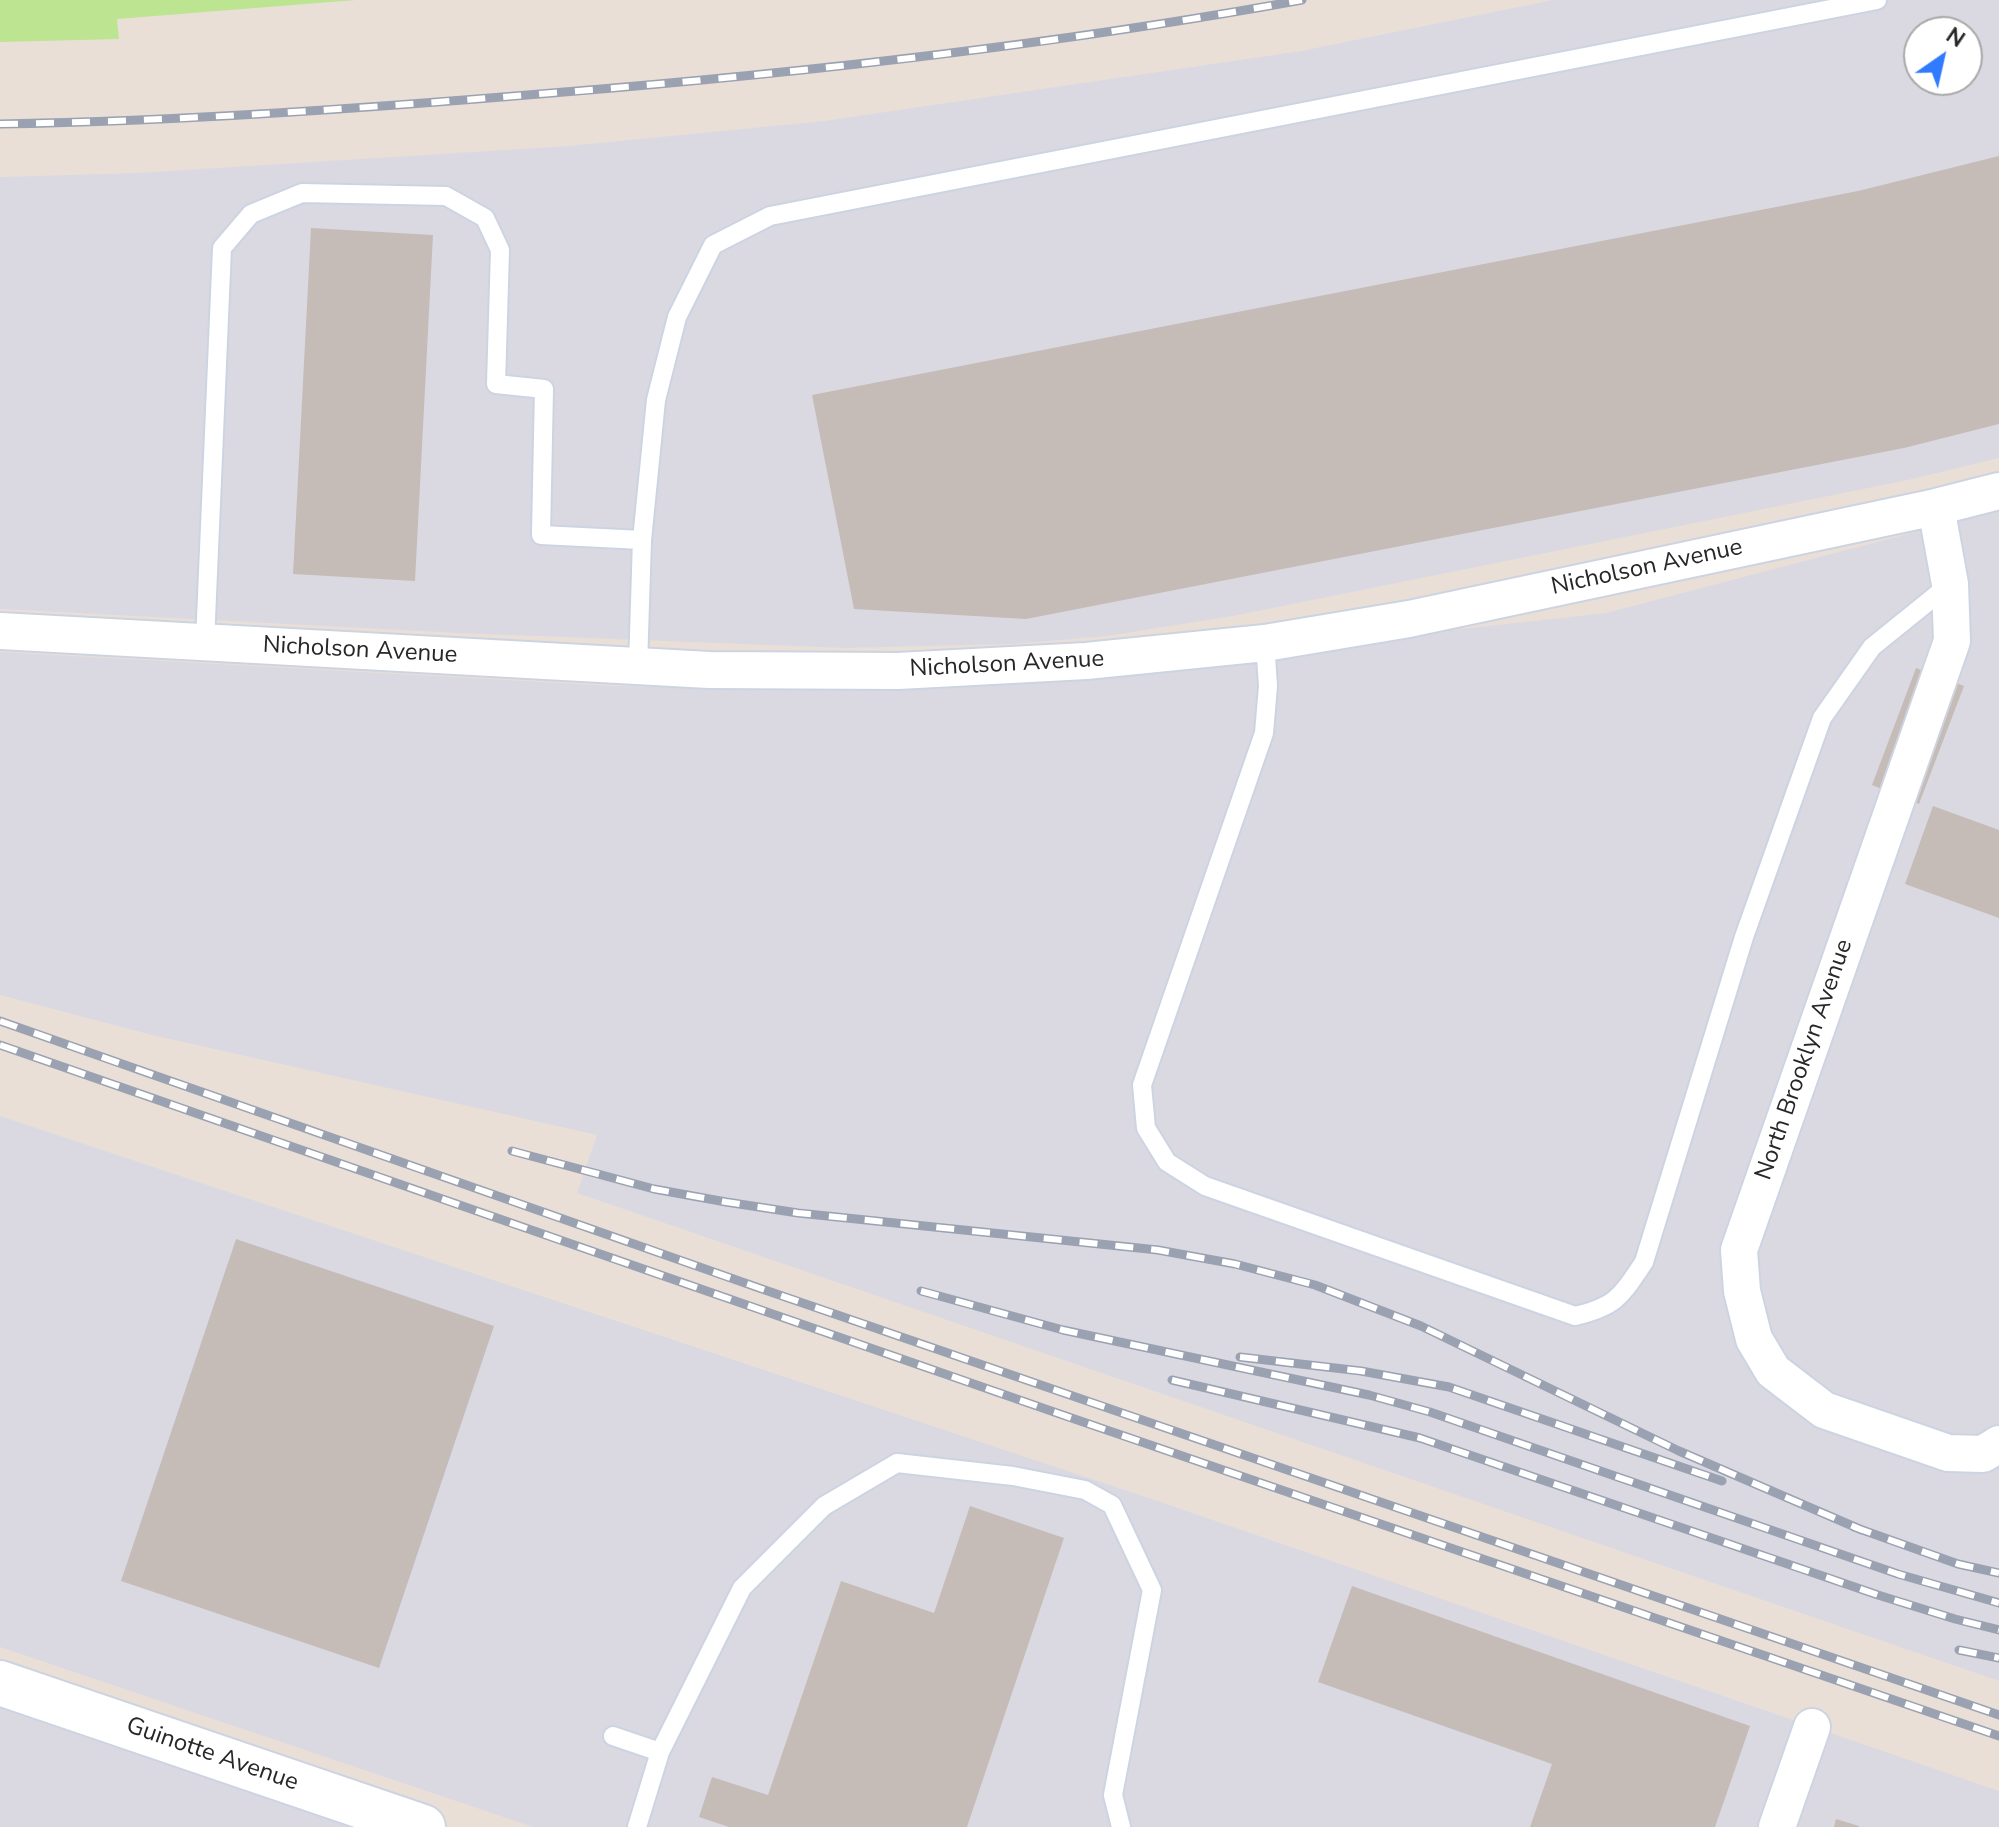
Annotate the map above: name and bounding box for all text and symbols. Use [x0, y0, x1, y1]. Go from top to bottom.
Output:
north arrow [1903, 16, 1983, 96]
text: N [1940, 21, 1971, 55]
street label: Nicholson Avenue [1549, 534, 1745, 602]
street label: Nicholson Avenue [262, 632, 458, 670]
street label: Nicholson Avenue [909, 646, 1105, 684]
street label: North Brooklyn Avenue [1750, 936, 1860, 1184]
street label: Guinotte Avenue [122, 1712, 302, 1798]

